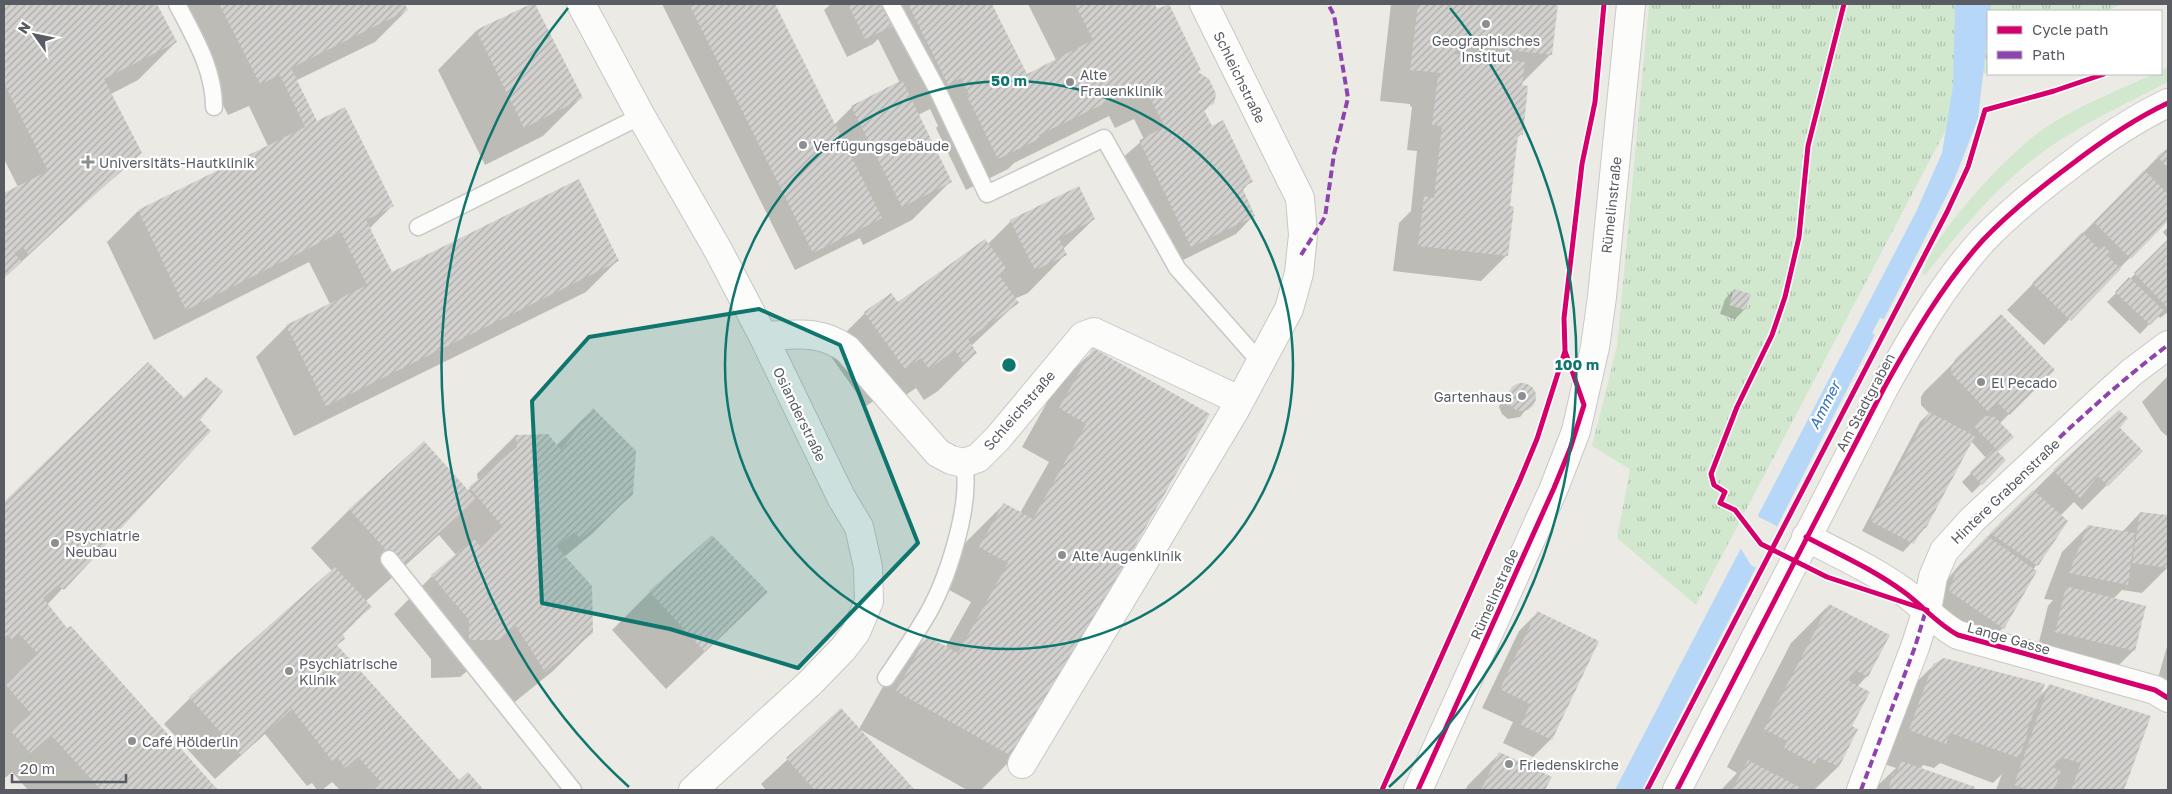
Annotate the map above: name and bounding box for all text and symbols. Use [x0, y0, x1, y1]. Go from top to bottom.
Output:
north arrow [10, 10, 60, 60]
legend [1987, 10, 2162, 75]
marker: Geographisches Institut [1480, 18, 1492, 30]
text: N [14, 19, 34, 37]
text: Cycle path [2032, 20, 2108, 38]
street label: Schleichstraße [1210, 28, 1270, 126]
place label: Geographisches Institut [1432, 32, 1540, 65]
text: Path [2032, 45, 2065, 63]
place label: Alte Frauenklinik [1080, 66, 1163, 99]
text: 50 m [991, 71, 1027, 89]
marker: Alte Frauenklinik [1064, 76, 1076, 88]
place label: Verfügungsgebäude [813, 137, 949, 154]
marker: Verfügungsgebäude [797, 139, 809, 151]
place label: Universitäts-Hautklinik [99, 154, 255, 171]
marker: Universitäts-Hautklinik [81, 155, 95, 169]
street label: Rümelinstraße [1597, 156, 1625, 254]
street label: Am Stadtgraben [1832, 350, 1898, 454]
text: 100 m [1555, 355, 1599, 373]
centre of rings [1000, 356, 1018, 374]
street label: Osianderstraße [770, 364, 830, 464]
street label: Schleichstraße [980, 367, 1058, 453]
place label: El Pecado [1991, 374, 2057, 391]
water label: Ammer [1804, 376, 1845, 432]
marker: El Pecado [1975, 376, 1987, 388]
place label: Gartenhaus [1434, 388, 1512, 405]
marker: Gartenhaus [1516, 390, 1528, 402]
street label: Hintere Grabenstraße [1947, 435, 2063, 547]
place label: Psychiatrie Neubau [65, 527, 140, 560]
marker: Psychiatrie Neubau [49, 537, 61, 549]
street label: Rümelinstraße [1466, 546, 1522, 642]
place label: Alte Augenklinik [1072, 547, 1182, 564]
marker: Alte Augenklinik [1056, 549, 1068, 561]
street label: Lange Gasse [1966, 618, 2052, 658]
place label: Psychiatrische Klinik [299, 655, 398, 688]
marker: Psychiatrische Klinik [283, 665, 295, 677]
place label: Café Hölderlin [142, 733, 238, 750]
marker: Café Hölderlin [126, 735, 138, 747]
scale bar [12, 752, 126, 784]
place label: Friedenskirche [1519, 756, 1619, 773]
marker: Friedenskirche [1503, 758, 1515, 770]
text: 20 m [20, 759, 55, 777]

